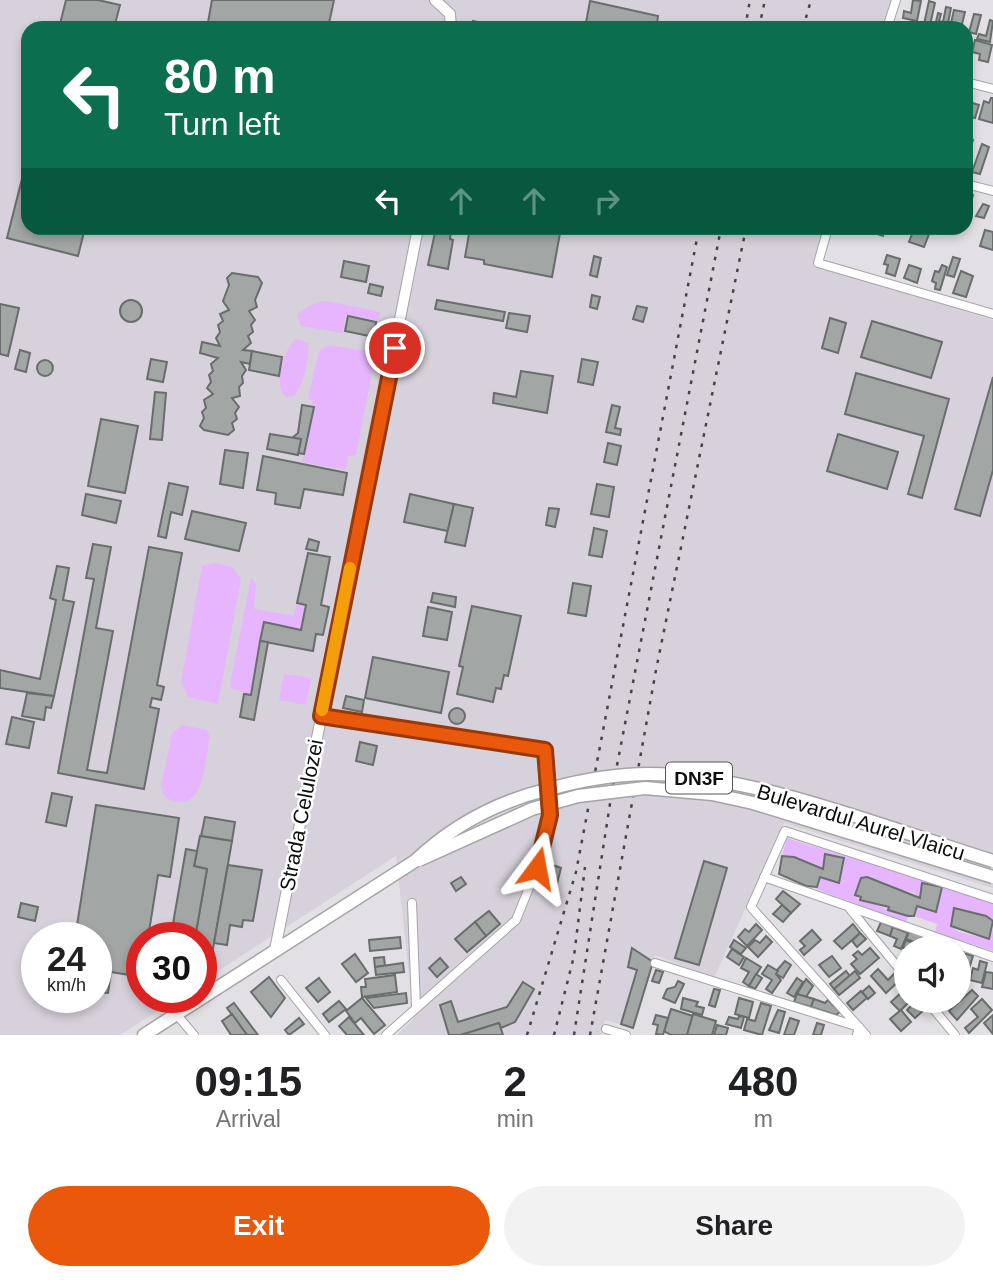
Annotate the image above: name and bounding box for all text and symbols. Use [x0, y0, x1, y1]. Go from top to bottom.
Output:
icon: left [49, 49, 140, 140]
text: 80 m [164, 49, 276, 103]
text: Turn left [164, 106, 280, 142]
icon: left [369, 182, 407, 220]
icon: ahead [442, 182, 480, 220]
icon: ahead [515, 182, 553, 220]
icon: right [588, 182, 626, 220]
pin [365, 318, 425, 378]
icon: arrive [376, 329, 414, 367]
street label: Strada Celulozei [275, 737, 327, 893]
road number: DN3F [666, 762, 732, 793]
street label: Bulevardul Aurel Vlaicu [754, 779, 968, 865]
position arrow [500, 831, 574, 905]
speed limit sign: 30 [126, 922, 217, 1013]
map controls [894, 936, 971, 1013]
button: sound [894, 936, 971, 1013]
text: 24 [47, 939, 86, 978]
text: km/h [47, 975, 86, 995]
text: 09:15 [195, 1058, 302, 1105]
text: 2 [503, 1058, 527, 1105]
text: 480 [728, 1058, 798, 1105]
text: Arrival [216, 1106, 281, 1132]
text: min [497, 1106, 534, 1132]
text: m [754, 1106, 773, 1132]
button: Exit [28, 1186, 490, 1266]
button: Share [504, 1186, 965, 1266]

